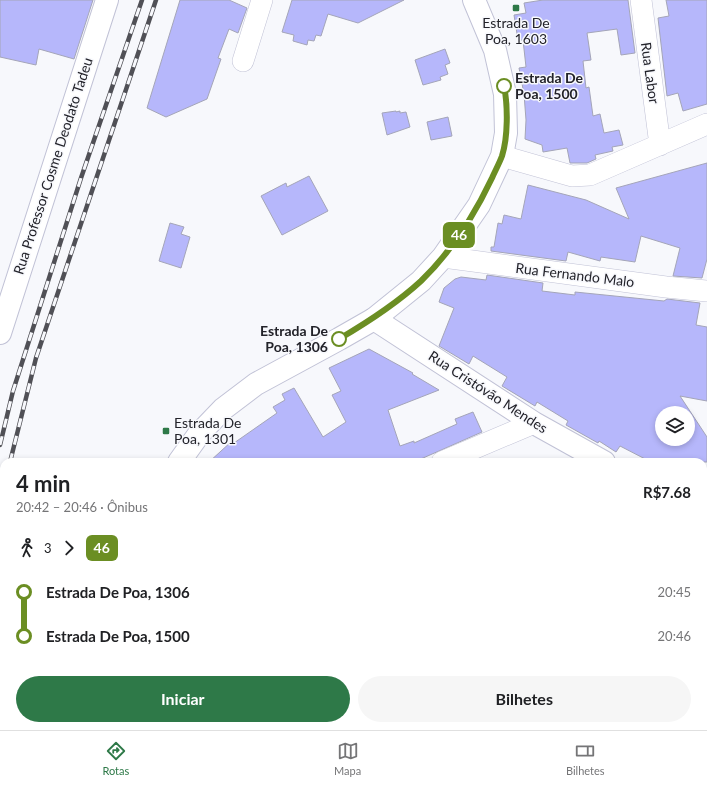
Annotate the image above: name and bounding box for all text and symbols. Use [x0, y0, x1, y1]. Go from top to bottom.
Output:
marker: Estrada De Poa, 1603 [511, 3, 521, 13]
place label: Estrada De Poa, 1603 [482, 14, 550, 47]
street label: Rua Labor [638, 41, 663, 105]
street label: Rua Professor Cosme Deodato Tadeu [9, 55, 96, 277]
place label: Estrada De Poa, 1500 [515, 69, 584, 102]
marker: Estrada De Poa, 1500 [496, 78, 512, 94]
line badge: 46 [441, 222, 477, 248]
text: 46 [451, 226, 467, 243]
street label: Rua Fernando Malo [515, 259, 635, 290]
place label: Estrada De Poa, 1306 [260, 322, 329, 355]
marker: Estrada De Poa, 1306 [331, 331, 347, 347]
street label: Rua Cristóvão Mendes [426, 347, 551, 436]
map controls [655, 406, 695, 446]
button: layers [655, 406, 695, 446]
place label: Estrada De Poa, 1301 [174, 414, 241, 447]
marker: Estrada De Poa, 1301 [161, 426, 171, 436]
text: 4 min [16, 470, 71, 497]
text: R$7.68 [643, 483, 691, 501]
text: 20:42 – 20:46 · Ônibus [16, 499, 148, 515]
icon: walk [16, 537, 38, 559]
icon: forward [58, 537, 80, 559]
text: 46 [94, 539, 110, 556]
text: 3 [44, 540, 52, 556]
text: Estrada De Poa, 1306 [46, 583, 190, 601]
text: 20:45 [658, 584, 691, 600]
text: Estrada De Poa, 1500 [46, 627, 190, 645]
text: 20:46 [658, 628, 691, 644]
button: Iniciar [16, 676, 350, 722]
button: Bilhetes [358, 676, 691, 722]
tab: Rotas [102, 740, 129, 777]
tab: Mapa [334, 740, 361, 777]
tab: Bilhetes [566, 740, 605, 777]

